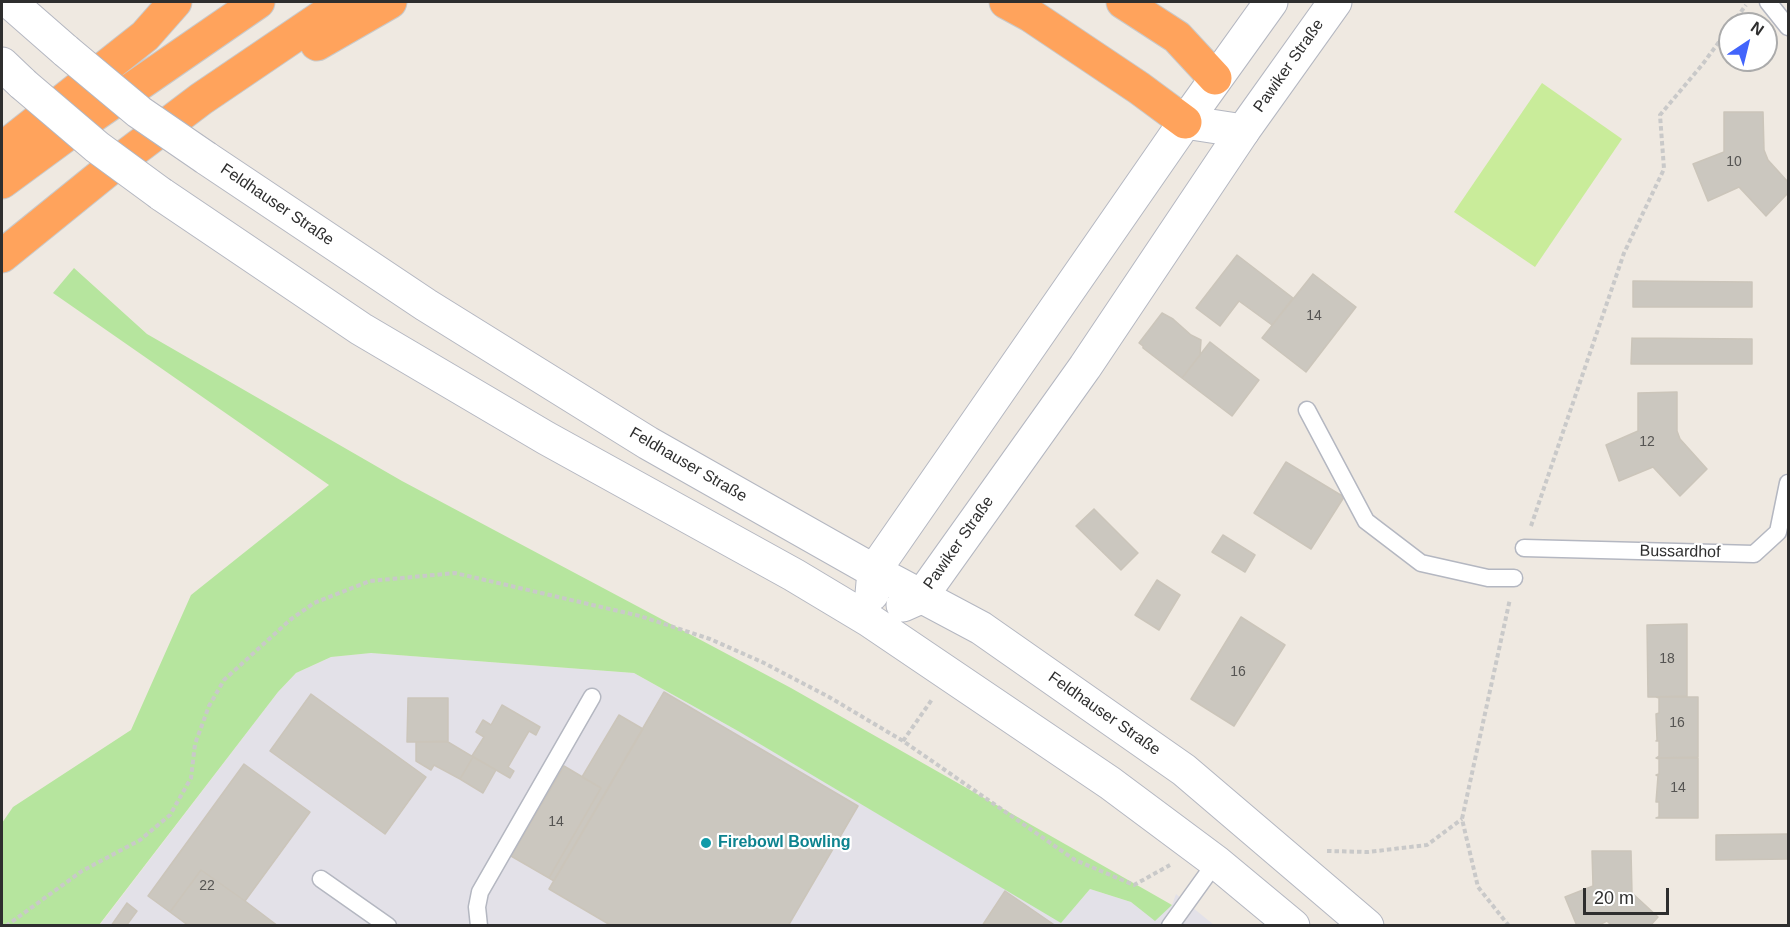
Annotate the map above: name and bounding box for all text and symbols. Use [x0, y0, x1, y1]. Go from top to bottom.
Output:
north arrow [1718, 12, 1778, 72]
street label: Pawiker Straße [1250, 16, 1328, 116]
text: N [1748, 18, 1767, 39]
house number: 10 [1726, 154, 1742, 170]
street label: Feldhauser Straße [217, 160, 337, 250]
house number: 14 [1306, 308, 1322, 324]
street label: Feldhauser Straße [626, 424, 750, 506]
house number: 12 [1639, 434, 1655, 450]
street label: Pawiker Straße [920, 493, 998, 593]
street label: Bussardhof [1639, 542, 1721, 562]
house number: 18 [1659, 651, 1675, 667]
house number: 16 [1230, 664, 1246, 680]
street label: Feldhauser Straße [1044, 668, 1164, 760]
house number: 16 [1669, 715, 1685, 731]
house number: 14 [1670, 780, 1686, 796]
house number: 14 [548, 814, 564, 830]
place label: Firebowl Bowling [718, 833, 850, 853]
marker: Firebowl Bowling [699, 836, 713, 850]
scale bar [1586, 876, 1672, 914]
house number: 22 [199, 878, 215, 894]
text: 20 m [1594, 888, 1634, 908]

